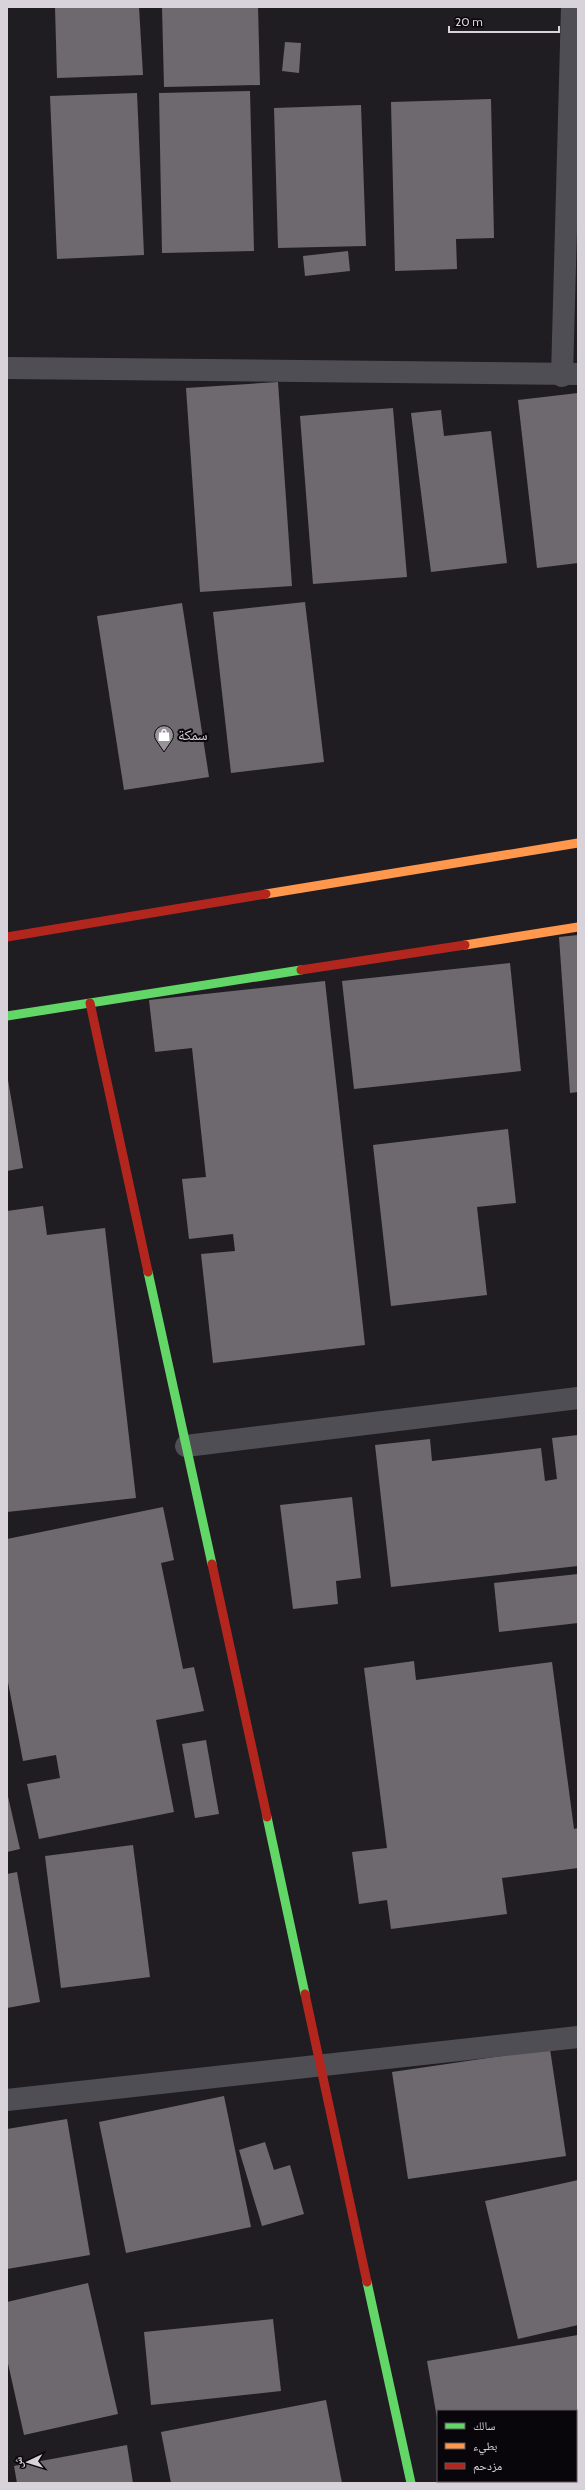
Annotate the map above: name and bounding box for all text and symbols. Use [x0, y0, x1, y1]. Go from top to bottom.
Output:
scale bar [449, 8, 559, 34]
text: 20 m [455, 14, 483, 29]
shop icon: سمكة [153, 724, 175, 752]
place label: سمكة [178, 726, 208, 744]
legend [437, 2410, 577, 2482]
text: سالك [473, 2418, 495, 2433]
text: بطيء [473, 2438, 497, 2456]
north arrow [8, 2442, 48, 2482]
text: ش [11, 2456, 26, 2469]
text: مزدحم [473, 2458, 502, 2474]

